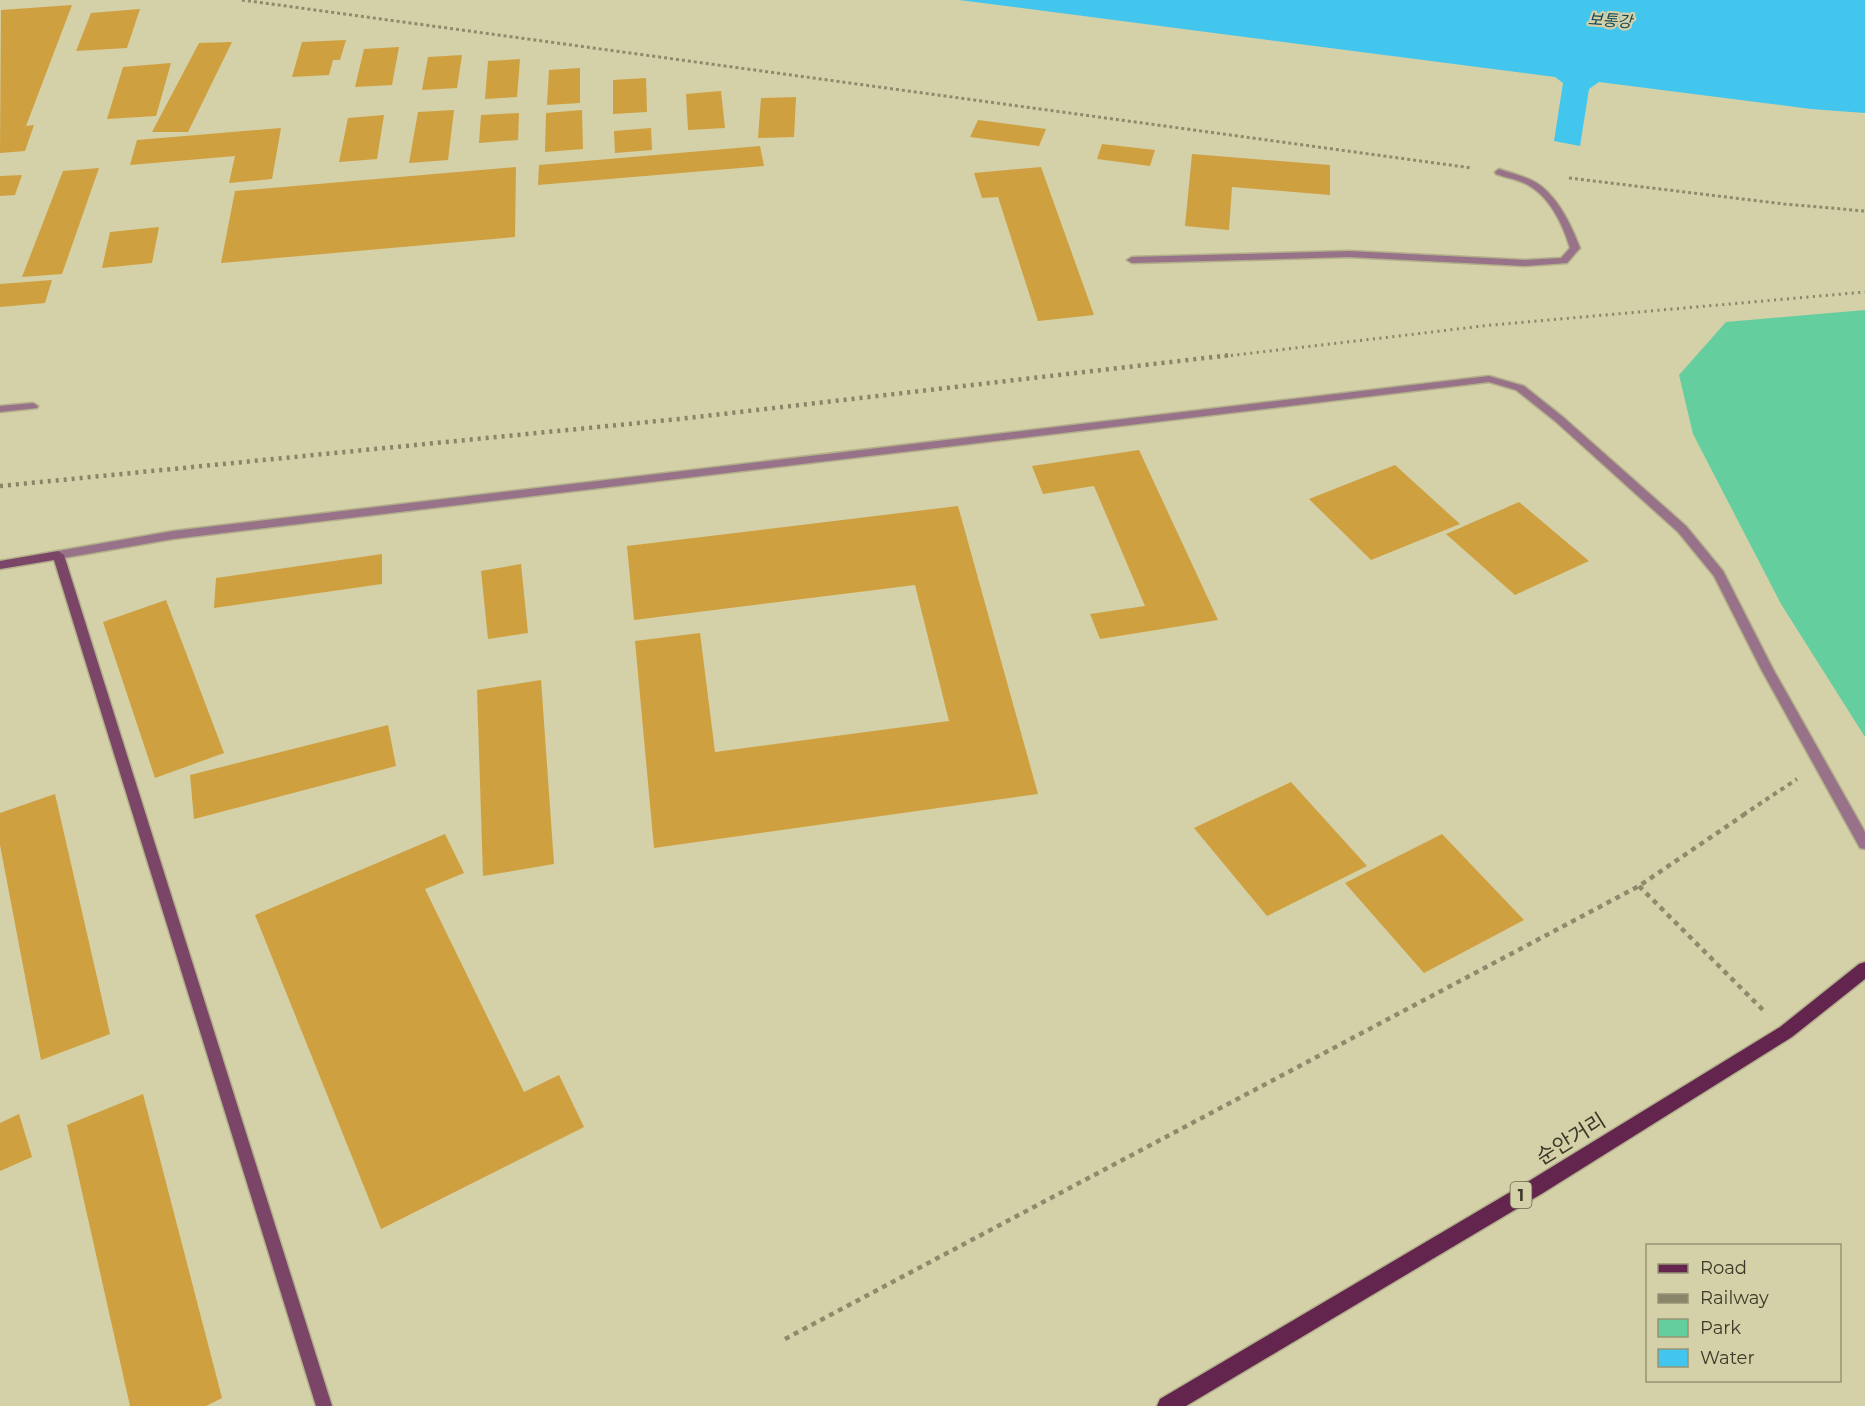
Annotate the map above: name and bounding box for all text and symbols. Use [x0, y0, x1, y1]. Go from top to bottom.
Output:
water label: 보통강 [1587, 9, 1635, 32]
street label: 순안거리 [1531, 1107, 1610, 1170]
road number: 1 [1510, 1182, 1532, 1208]
legend [1646, 1244, 1841, 1382]
text: Road [1700, 1257, 1747, 1279]
text: Railway [1700, 1287, 1769, 1309]
text: Park [1700, 1317, 1741, 1339]
text: Water [1700, 1347, 1755, 1369]

